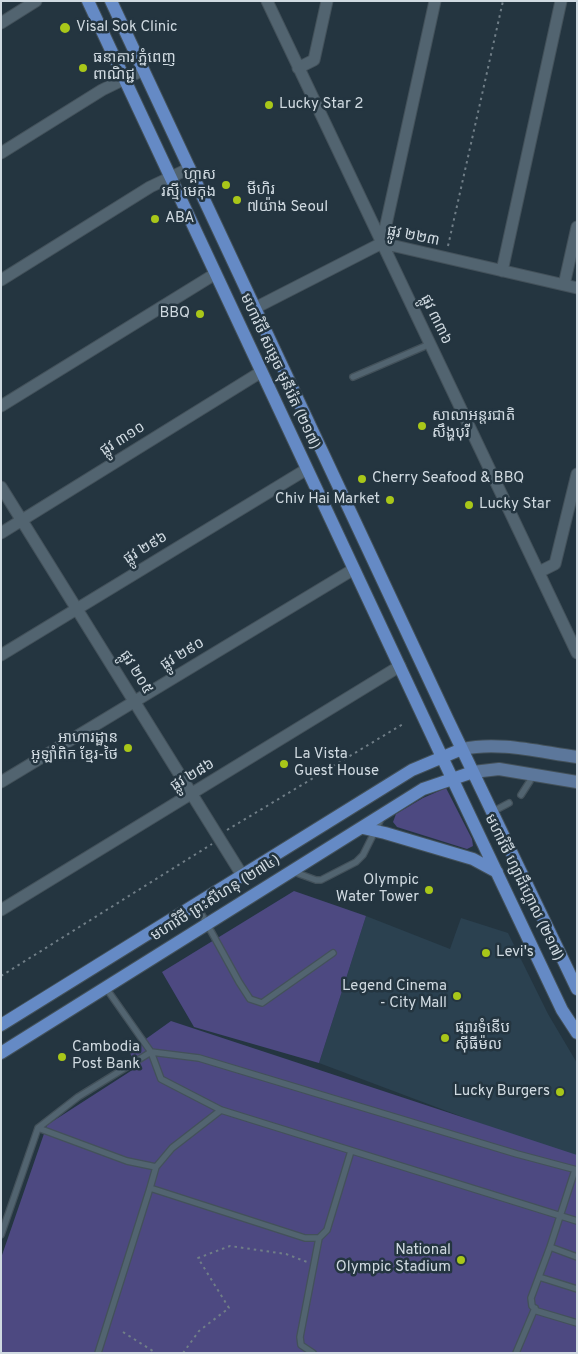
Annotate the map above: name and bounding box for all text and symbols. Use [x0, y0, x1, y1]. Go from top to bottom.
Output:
place label: Visal Sok Clinic [76, 19, 178, 37]
marker: Visal Sok Clinic [58, 21, 72, 35]
place label: ធនាគារ ភ្នំពេញ ពាណិជ្ជ [93, 50, 176, 85]
marker: ធនាគារ ភ្នំពេញ ពាណិជ្ជ [77, 62, 89, 74]
place label: Lucky Star 2 [279, 96, 363, 114]
marker: Lucky Star 2 [263, 99, 275, 111]
place label: ហ្គាស រស្មី មេកុង [161, 167, 216, 202]
marker: ហ្គាស រស្មី មេកុង [220, 179, 232, 191]
place label: មីហិរ ៧យ៉ាង Seoul [247, 182, 328, 217]
marker: មីហិរ ៧យ៉ាង Seoul [231, 194, 243, 206]
place label: ABA [165, 210, 194, 228]
marker: ABA [149, 213, 161, 225]
street label: ផ្លូវ ២២៣ [385, 223, 441, 251]
street label: មហាវិថី សម្តេច មុនីរ៉េត (២១៧) [235, 291, 323, 453]
street label: ផ្លូវ ៣៣៦ [415, 292, 455, 348]
place label: BBQ [160, 305, 190, 323]
marker: BBQ [194, 308, 206, 320]
place label: សាលាអន្តរជាតិ សឹង្ហបុរី [432, 408, 515, 443]
street label: ផ្លូវ ៣១០ [97, 419, 149, 461]
marker: សាលាអន្តរជាតិ សឹង្ហបុរី [416, 420, 428, 432]
place label: Cherry Seafood & BBQ [372, 470, 524, 488]
marker: Cherry Seafood & BBQ [356, 473, 368, 485]
place label: Chiv Hai Market [275, 491, 380, 509]
marker: Chiv Hai Market [384, 494, 396, 506]
place label: Lucky Star [479, 496, 551, 514]
marker: Lucky Star [463, 499, 475, 511]
street label: ផ្លូវ ២៩៦ [121, 529, 171, 569]
street label: ផ្លូវ ២៩០ [158, 635, 208, 675]
street label: ផ្លូវ ២០៥ [115, 648, 155, 698]
place label: អាហារដ្ឋាន អូឡាំពិក ខ្មែរ-ថៃ [31, 730, 118, 765]
marker: អាហារដ្ឋាន អូឡាំពិក ខ្មែរ-ថៃ [122, 742, 134, 754]
place label: La Vista Guest House [294, 746, 379, 781]
street label: ផ្លូវ ២៨៦ [168, 756, 218, 796]
marker: La Vista Guest House [278, 758, 290, 770]
street label: មហាវិថី ហ្សាដឹហ្គោល (២១៧) [480, 812, 566, 964]
street label: មហាវិថី ព្រះសីហនុ (២៧៤) [148, 852, 284, 946]
place label: Olympic Water Tower [336, 872, 419, 907]
marker: Olympic Water Tower [423, 884, 435, 896]
place label: Levi's [496, 944, 534, 962]
marker: Levi's [480, 947, 492, 959]
place label: Legend Cinema - City Mall [342, 978, 447, 1013]
marker: Legend Cinema - City Mall [451, 990, 463, 1002]
place label: ផ្សារទំនើប ស៊ីធីម៉ល [455, 1020, 510, 1055]
marker: ផ្សារទំនើប ស៊ីធីម៉ល [439, 1032, 451, 1044]
place label: Cambodia Post Bank [72, 1039, 140, 1074]
marker: Cambodia Post Bank [56, 1051, 68, 1063]
place label: Lucky Burgers [453, 1083, 550, 1101]
marker: Lucky Burgers [554, 1086, 566, 1098]
place label: National Olympic Stadium [336, 1242, 451, 1277]
marker: National Olympic Stadium [455, 1254, 467, 1266]

